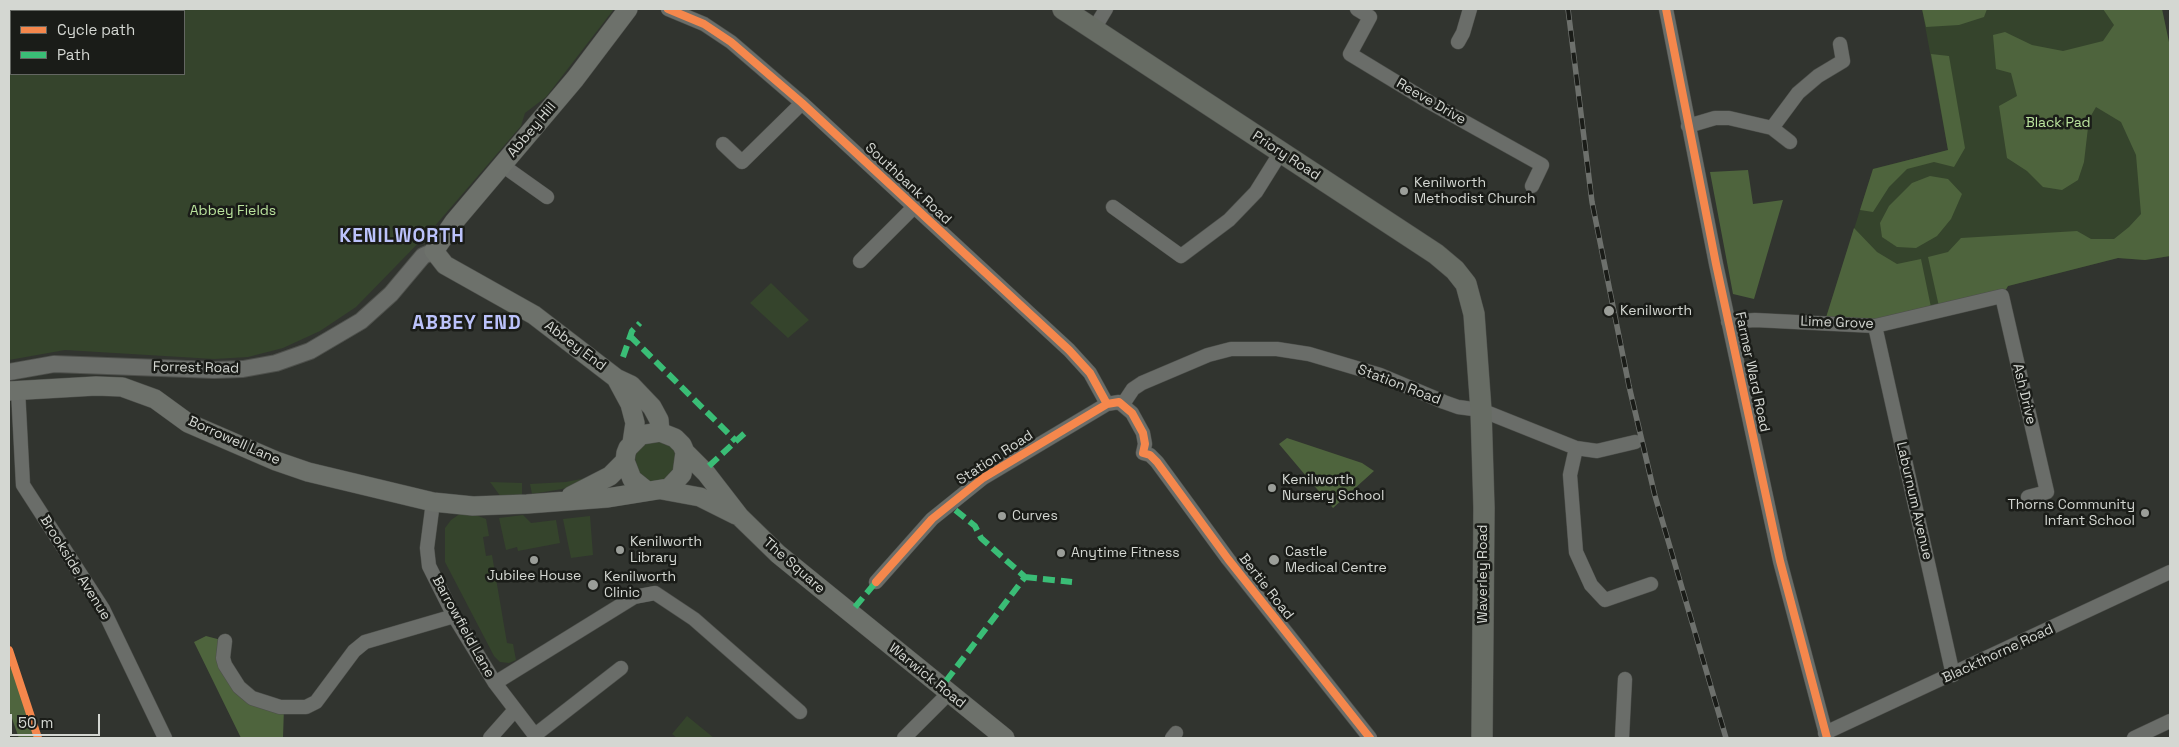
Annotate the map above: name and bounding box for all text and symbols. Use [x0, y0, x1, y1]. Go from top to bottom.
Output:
legend [10, 10, 185, 75]
text: Cycle path [57, 20, 135, 39]
text: Path [57, 45, 90, 64]
street label: Reeve Drive [1393, 75, 1469, 129]
street label: Abbey Hill [504, 99, 560, 161]
park label: Black Pad [2025, 115, 2091, 131]
street label: Priory Road [1249, 128, 1323, 184]
street label: Southbank Road [861, 140, 955, 228]
place label: Kenilworth Methodist Church [1414, 175, 1536, 208]
marker: Kenilworth Methodist Church [1398, 185, 1410, 197]
park label: Abbey Fields [190, 203, 276, 219]
district label: KENILWORTH [338, 226, 466, 248]
place label: Kenilworth [1620, 303, 1692, 319]
marker: Kenilworth [1602, 304, 1616, 318]
street label: Farmer Ward Road [1731, 311, 1773, 433]
district label: ABBEY END [411, 313, 523, 335]
street label: Lime Grove [1800, 313, 1874, 333]
street label: Abbey End [541, 317, 609, 375]
street label: Forrest Road [153, 359, 239, 377]
street label: Station Road [1355, 361, 1443, 409]
street label: Ash Drive [2009, 362, 2039, 426]
street label: Borrowell Lane [185, 413, 283, 469]
street label: Station Road [954, 427, 1036, 489]
street label: Laburnum Avenue [1892, 440, 1936, 562]
place label: Kenilworth Nursery School [1282, 472, 1384, 504]
marker: Kenilworth Nursery School [1266, 482, 1278, 494]
place label: Thorns Community Infant School [2008, 497, 2135, 530]
marker: Thorns Community Infant School [2139, 507, 2151, 519]
place label: Curves [1012, 508, 1058, 524]
marker: Curves [996, 510, 1008, 522]
street label: Brookside Avenue [36, 513, 114, 623]
street label: Waverley Road [1475, 525, 1491, 623]
place label: Kenilworth Library [630, 534, 702, 566]
street label: The Square [760, 535, 828, 597]
marker: Kenilworth Library [614, 544, 626, 556]
place label: Castle Medical Centre [1285, 544, 1387, 576]
place label: Anytime Fitness [1071, 545, 1180, 561]
marker: Anytime Fitness [1055, 547, 1067, 559]
street label: Bertie Road [1235, 551, 1297, 623]
marker: Castle Medical Centre [1267, 553, 1281, 567]
marker: Jubilee House [528, 554, 540, 566]
place label: Jubilee House [487, 568, 581, 584]
place label: Kenilworth Clinic [604, 569, 676, 602]
street label: Barrowfield Lane [428, 573, 498, 681]
marker: Kenilworth Clinic [586, 578, 600, 592]
street label: Blackthorne Road [1940, 621, 2056, 687]
street label: Warwick Road [885, 640, 969, 712]
scale bar [12, 704, 102, 736]
text: 50 m [18, 713, 53, 732]

